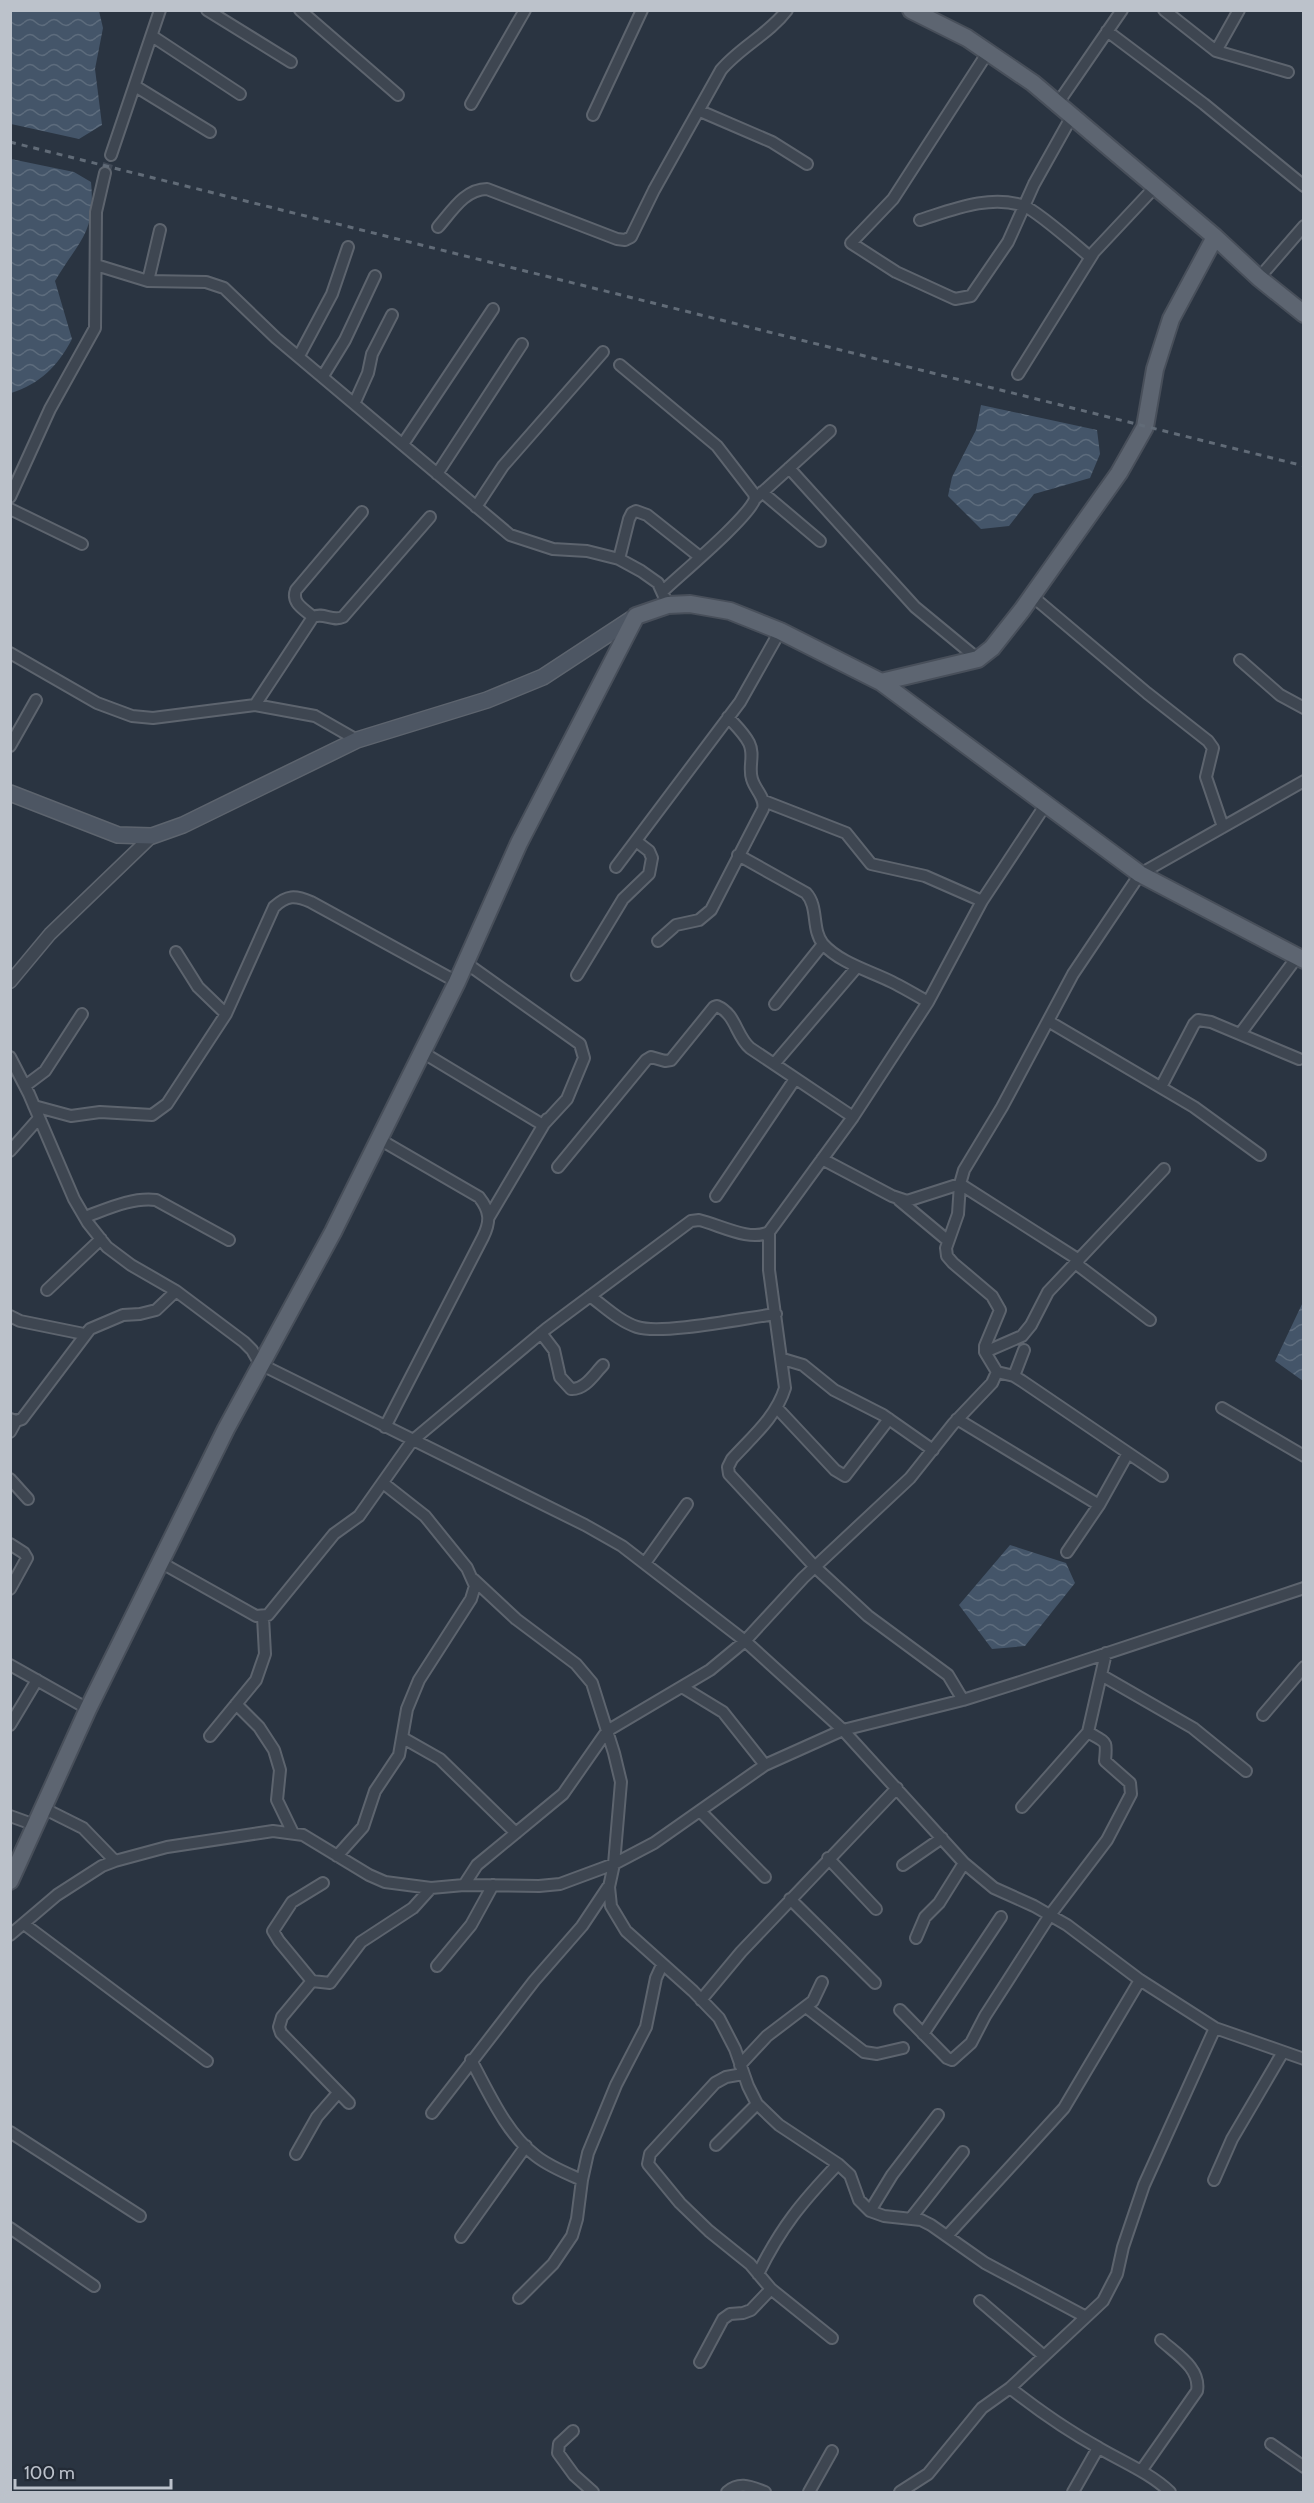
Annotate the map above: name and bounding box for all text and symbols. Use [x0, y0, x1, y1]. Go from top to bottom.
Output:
scale bar [15, 2452, 171, 2490]
text: 100 m [24, 2462, 75, 2484]

